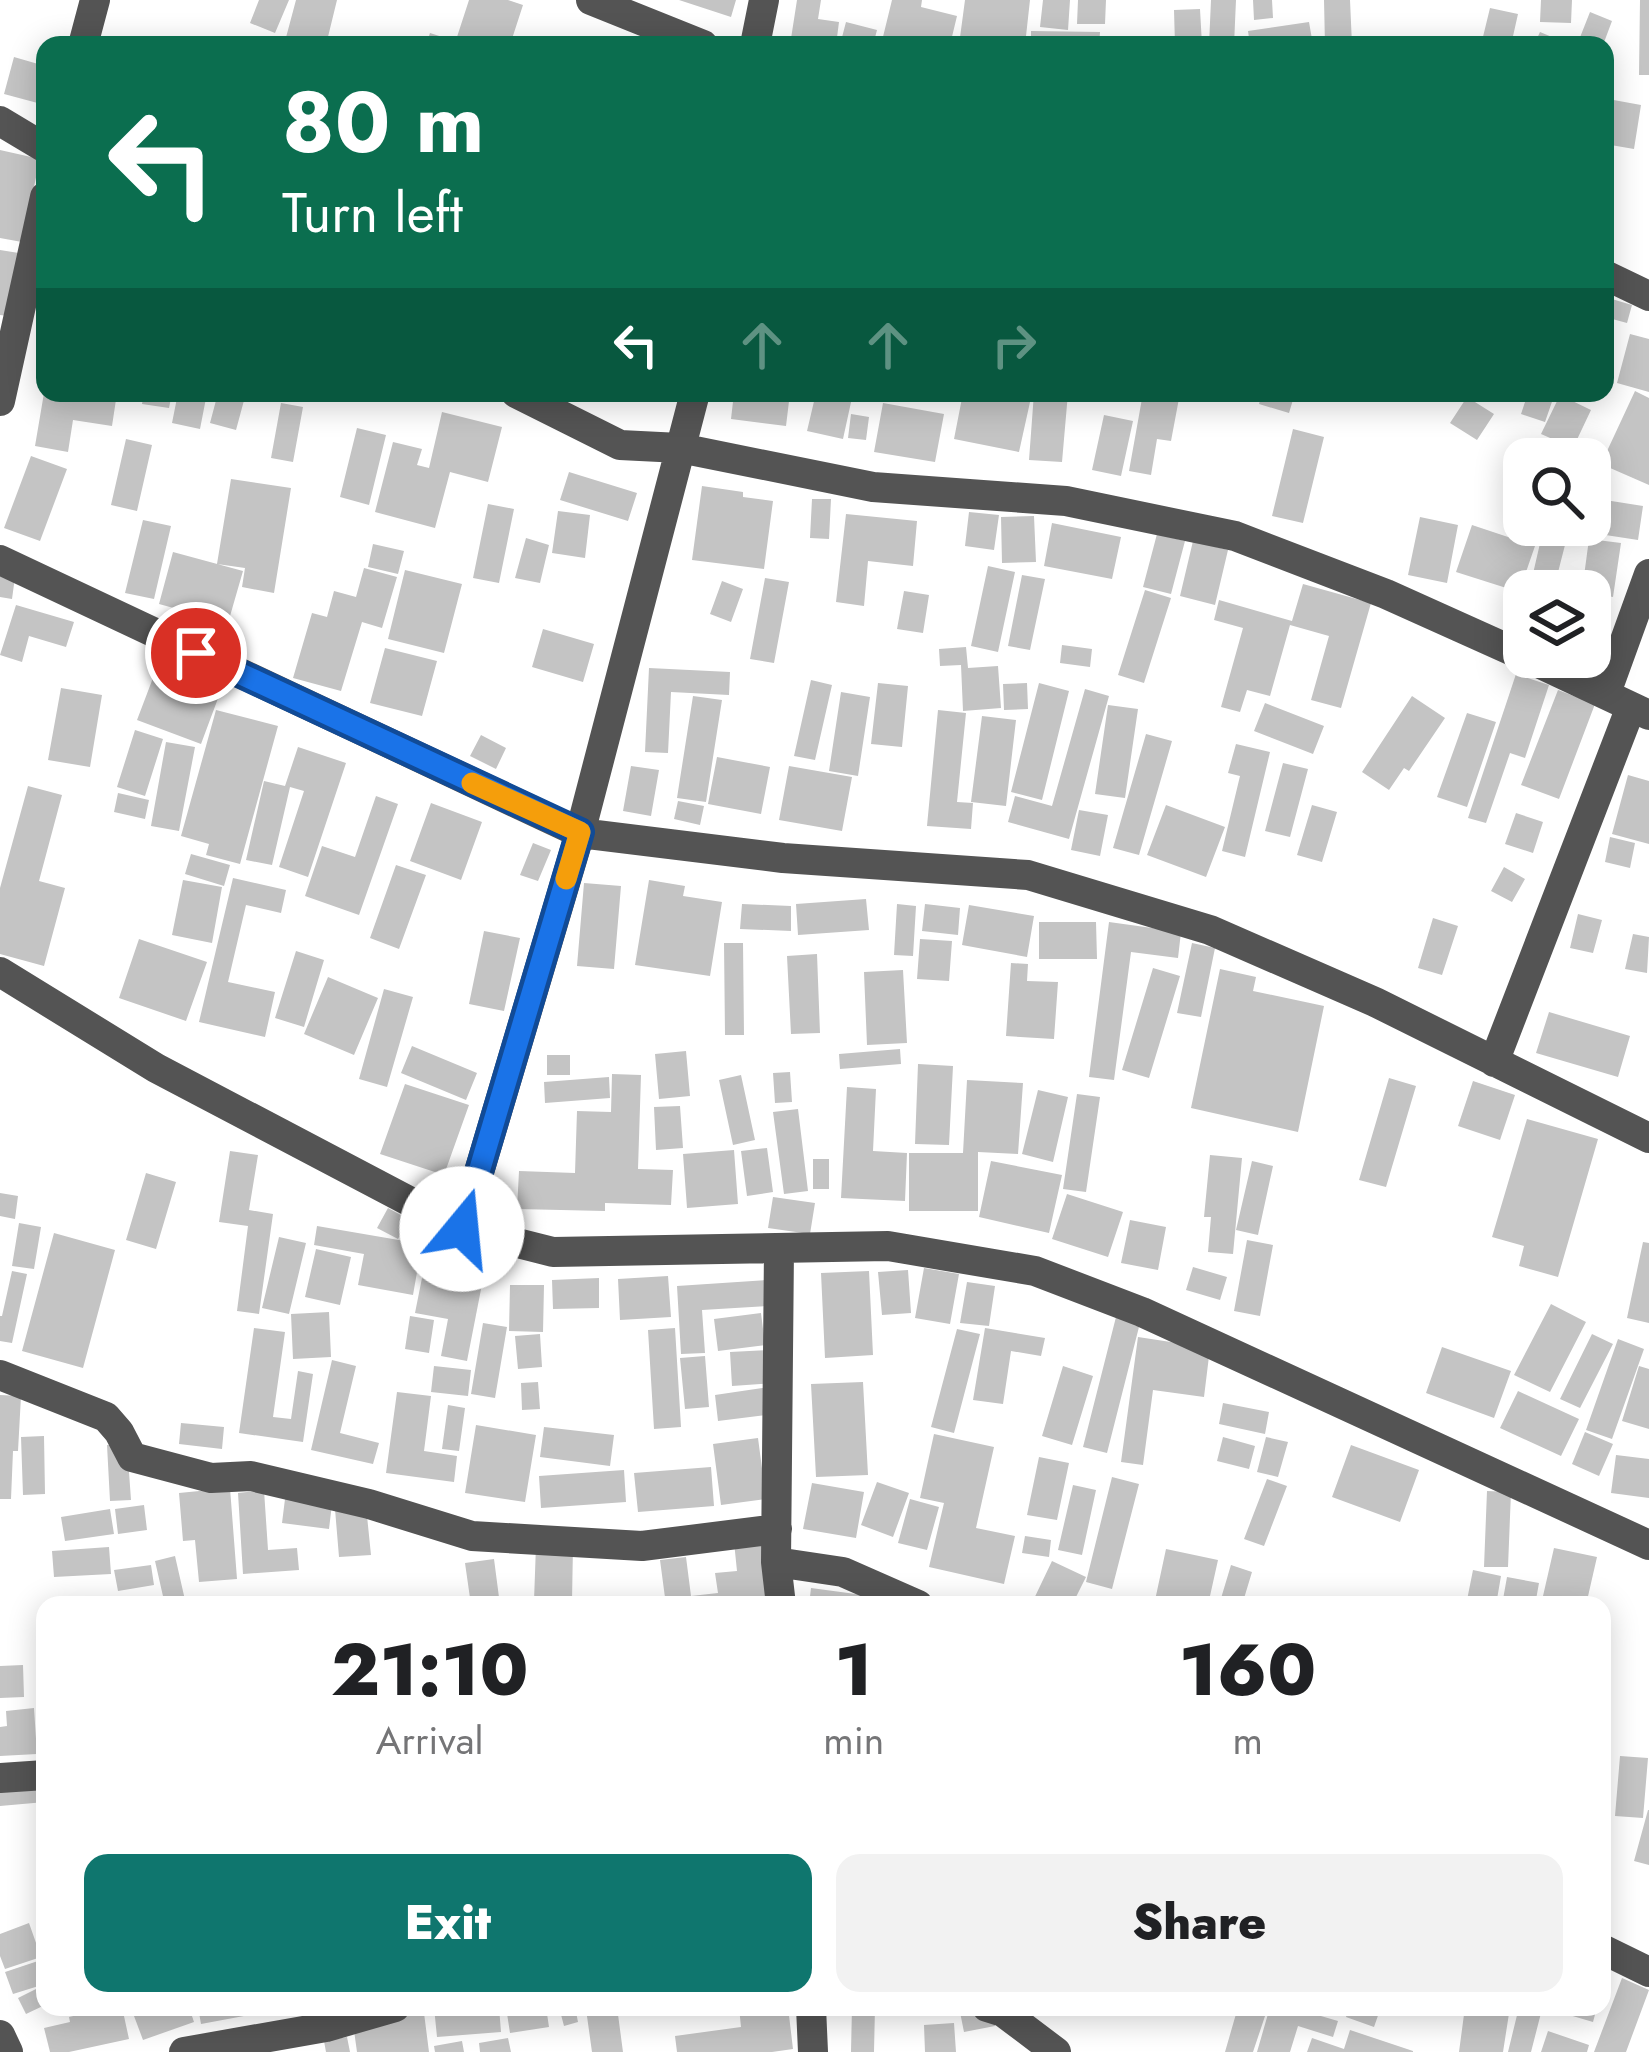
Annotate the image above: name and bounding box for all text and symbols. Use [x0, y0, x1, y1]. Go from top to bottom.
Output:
text: 80 m [282, 62, 484, 184]
icon: left [84, 84, 240, 240]
text: Turn left [282, 174, 463, 252]
icon: left [603, 312, 669, 378]
icon: ahead [729, 312, 795, 378]
icon: ahead [855, 312, 921, 378]
icon: right [981, 312, 1047, 378]
map controls [1503, 438, 1611, 678]
button: search [1503, 438, 1611, 546]
button: layers [1503, 570, 1611, 678]
pin [145, 602, 247, 704]
icon: arrive [163, 620, 229, 686]
position arrow [399, 1166, 525, 1292]
text: 21:10 [331, 1618, 528, 1722]
text: 1 [835, 1618, 873, 1722]
text: 160 [1179, 1618, 1316, 1722]
text: Arrival [376, 1712, 483, 1769]
text: min [823, 1712, 884, 1769]
text: m [1232, 1712, 1263, 1769]
button: Exit [84, 1854, 812, 1992]
button: Share [836, 1854, 1563, 1992]

